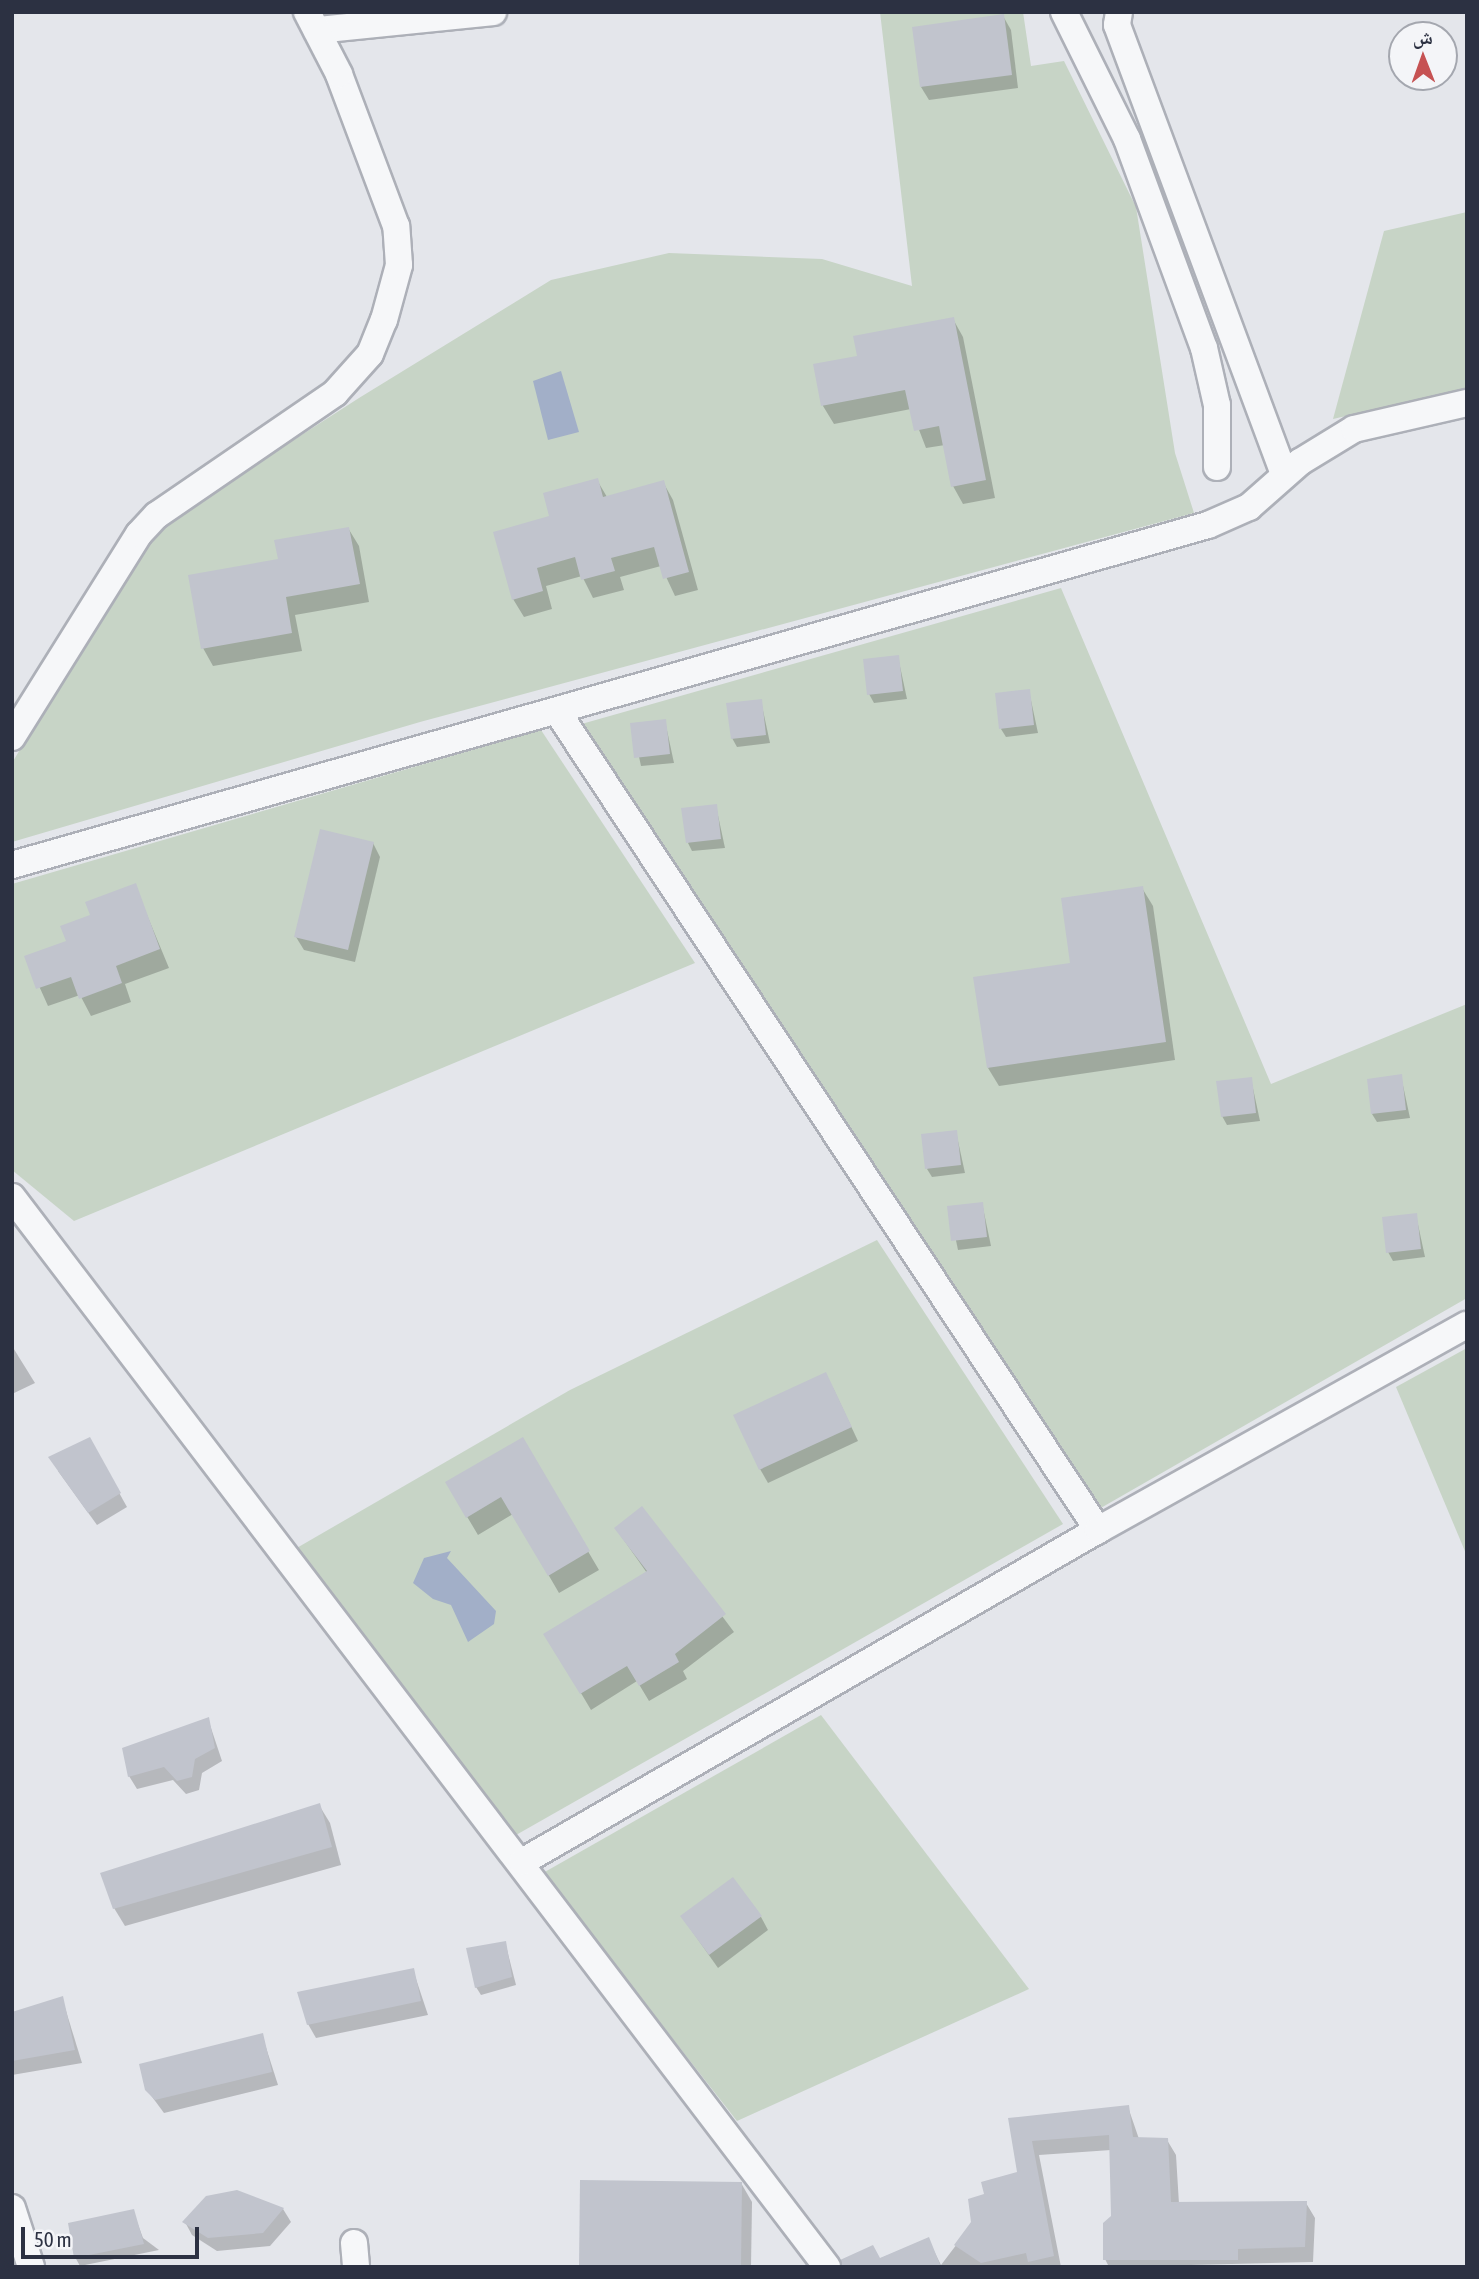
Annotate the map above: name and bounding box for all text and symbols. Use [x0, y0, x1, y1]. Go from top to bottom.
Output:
north arrow [1388, 21, 1458, 91]
text: ش [1412, 26, 1433, 48]
scale bar [24, 2212, 203, 2256]
text: 50 m [34, 2227, 72, 2251]

